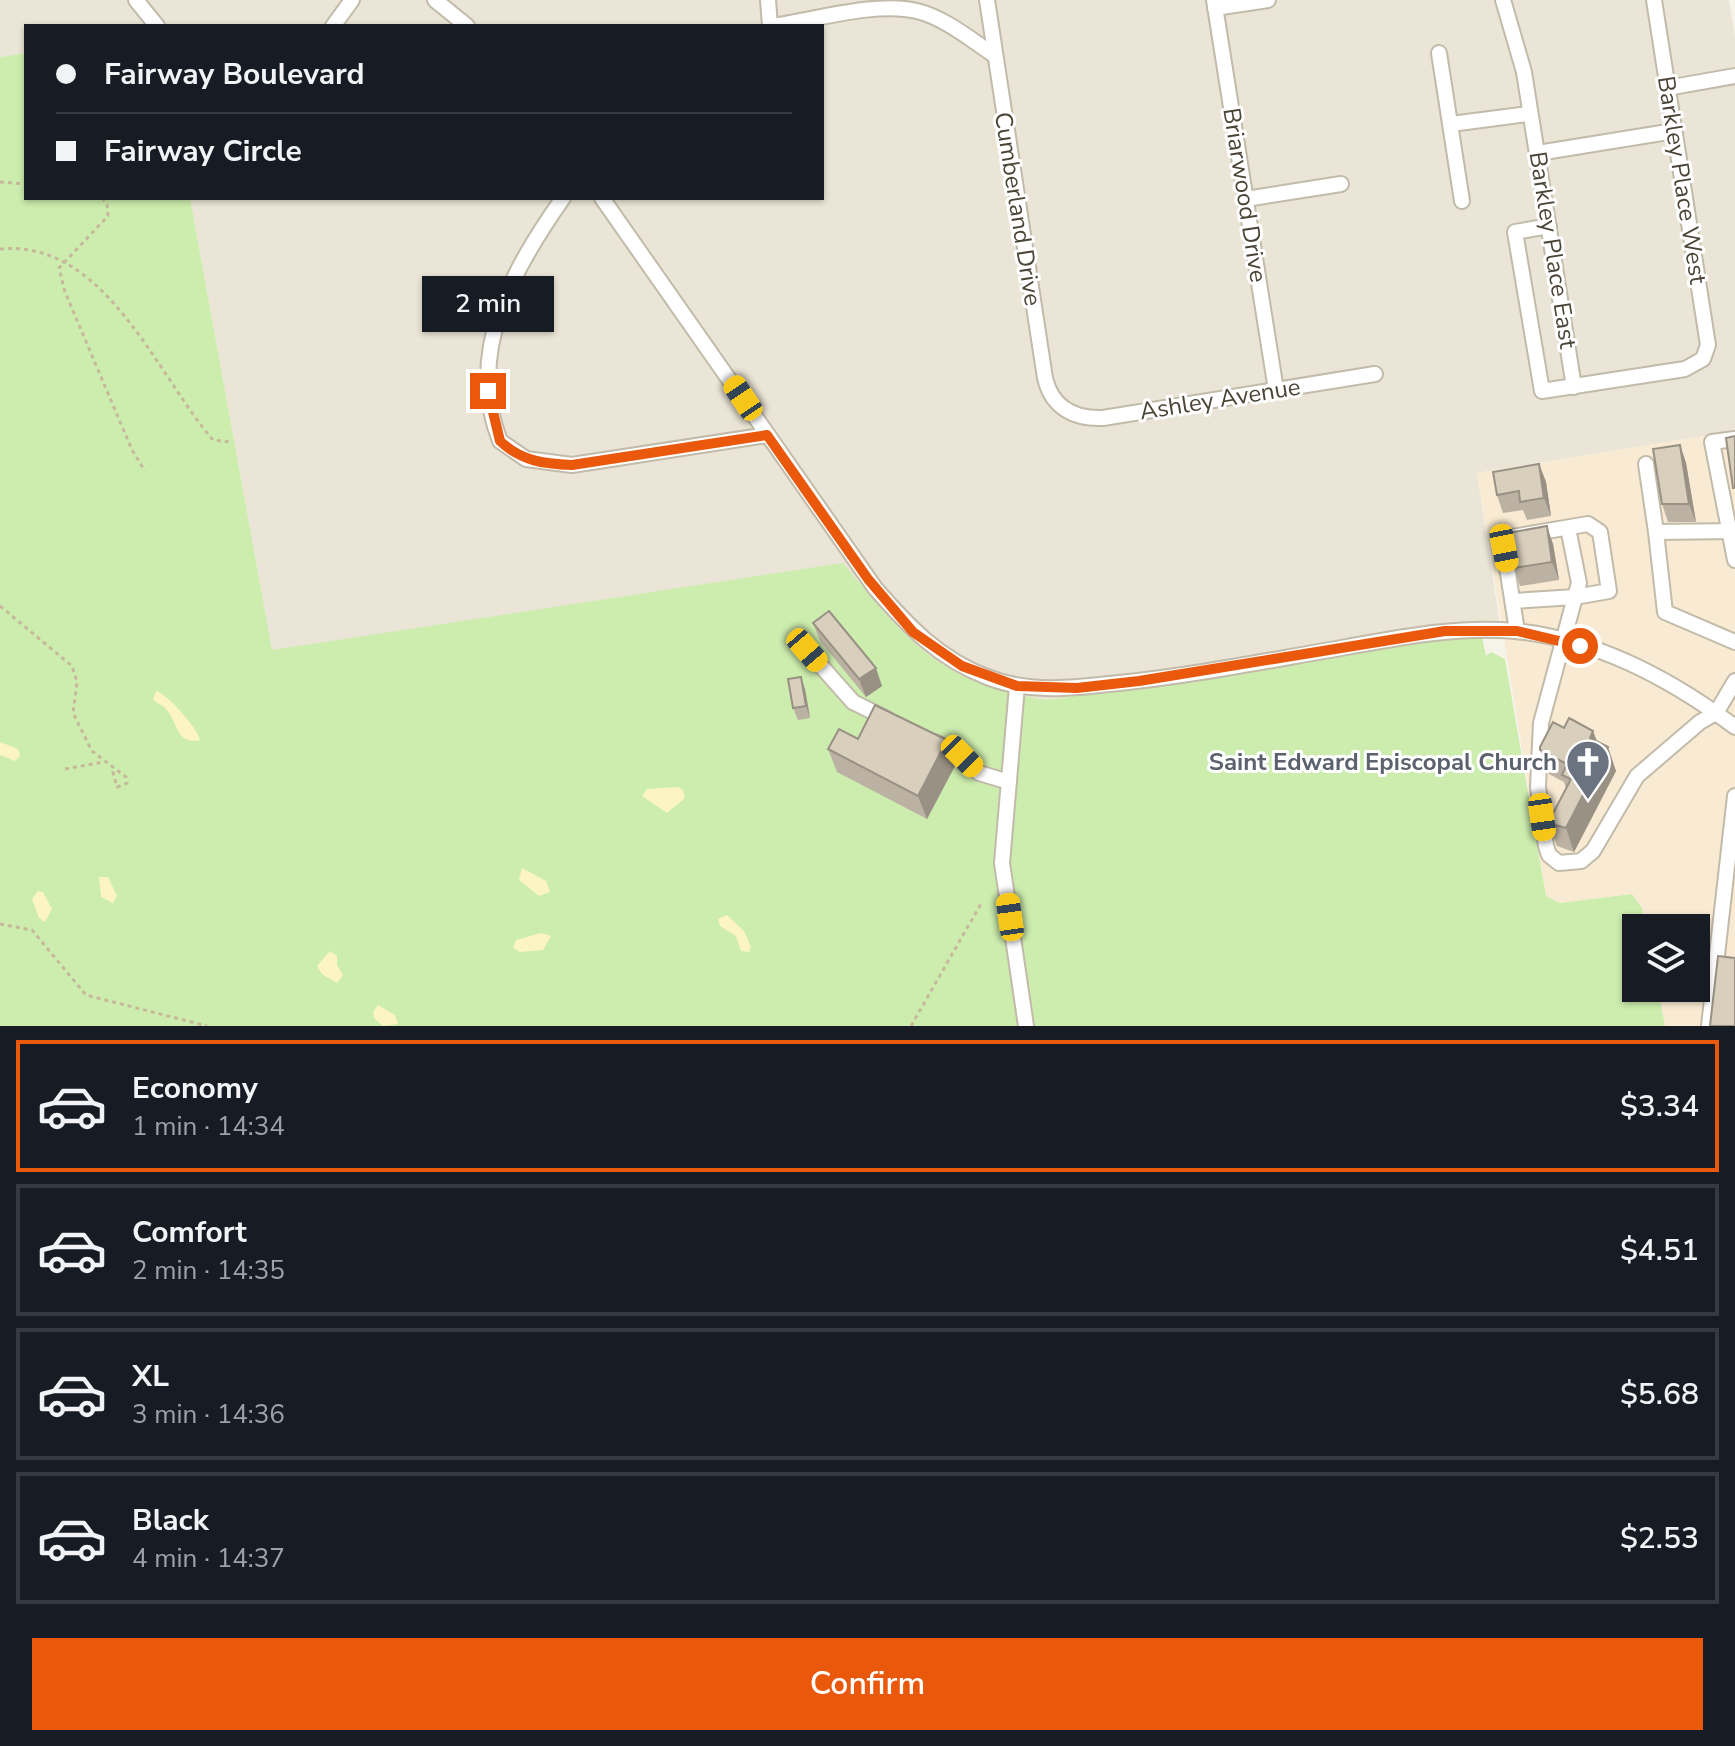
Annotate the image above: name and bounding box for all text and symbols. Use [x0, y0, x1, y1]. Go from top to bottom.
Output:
text: Fairway Boulevard [104, 54, 365, 95]
street label: Barkley Place West [1650, 74, 1714, 287]
street label: Briarwood Drive [1215, 105, 1275, 285]
street label: Cumberland Drive [987, 110, 1049, 308]
text: Fairway Circle [104, 131, 302, 172]
street label: Barkley Place East [1522, 149, 1584, 351]
callout: 2 min [422, 275, 554, 331]
text: 2 min [455, 286, 521, 321]
car [720, 371, 766, 425]
street label: Ashley Avenue [1137, 371, 1303, 427]
route end [470, 373, 506, 409]
car [1488, 522, 1520, 574]
car [782, 624, 832, 676]
route start [1562, 628, 1598, 664]
car [937, 731, 987, 781]
church icon: Saint Edward Episcopal Church [1564, 738, 1612, 801]
place label: Saint Edward Episcopal Church [1209, 746, 1557, 778]
car [1527, 792, 1557, 842]
car [995, 892, 1025, 942]
map controls [1622, 914, 1710, 1002]
button: layers [1622, 914, 1710, 1002]
text: Economy [132, 1068, 258, 1109]
icon: car [36, 1070, 108, 1142]
text: $3.34 [1620, 1086, 1699, 1127]
text: 1 min · 14:34 [132, 1109, 285, 1144]
text: Comfort [132, 1212, 247, 1253]
icon: car [36, 1214, 108, 1286]
text: $4.51 [1620, 1230, 1699, 1271]
text: 2 min · 14:35 [132, 1253, 285, 1288]
text: XL [132, 1356, 169, 1397]
icon: car [36, 1358, 108, 1430]
text: $5.68 [1620, 1374, 1699, 1415]
text: 3 min · 14:36 [132, 1397, 285, 1432]
text: Black [132, 1500, 209, 1541]
icon: car [36, 1502, 108, 1574]
text: $2.53 [1620, 1518, 1699, 1559]
text: 4 min · 14:37 [132, 1541, 285, 1576]
button: Confirm [32, 1638, 1703, 1730]

